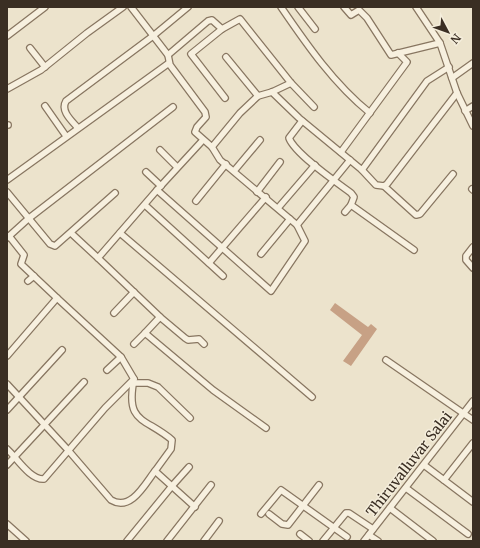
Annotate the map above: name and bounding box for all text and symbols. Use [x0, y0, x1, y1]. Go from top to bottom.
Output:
north arrow [428, 12, 468, 52]
text: N [447, 31, 464, 47]
street label: Thiruvalluvar Salai [362, 407, 456, 520]

